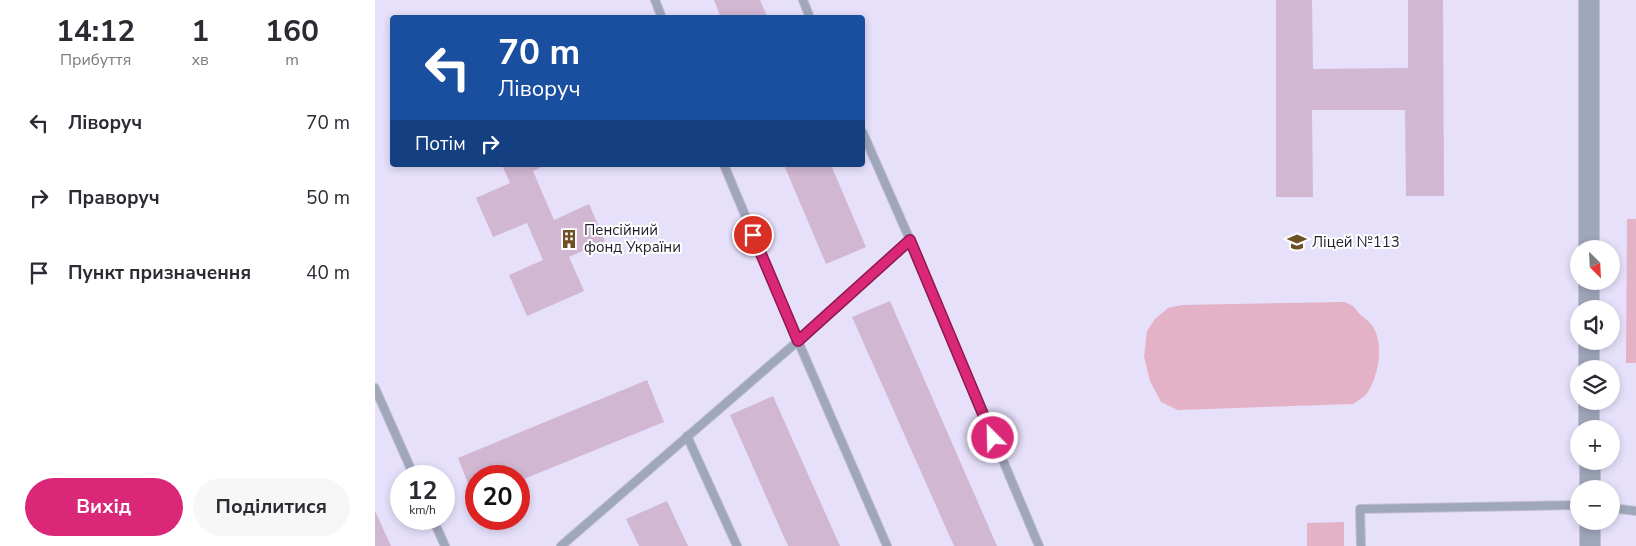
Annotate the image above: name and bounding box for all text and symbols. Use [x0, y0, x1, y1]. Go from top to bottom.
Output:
text: 14:12 [56, 11, 135, 52]
text: 1 [191, 11, 209, 52]
text: 160 [265, 11, 319, 52]
text: 70 m [498, 29, 580, 76]
icon: left [415, 35, 480, 100]
text: Прибуття [60, 49, 131, 71]
text: хв [192, 49, 209, 71]
text: m [285, 49, 299, 71]
text: Ліворуч [498, 74, 581, 104]
icon: left [25, 109, 53, 137]
text: Ліворуч [68, 110, 142, 136]
text: 70 m [306, 110, 350, 136]
icon: right [476, 130, 504, 158]
text: Потім [415, 131, 466, 157]
icon: right [25, 184, 53, 212]
text: Праворуч [68, 185, 160, 211]
text: 50 m [306, 185, 350, 211]
pin [732, 214, 774, 256]
place label: Пенсійний фонд України [584, 220, 681, 257]
icon: arrive [739, 221, 767, 249]
building icon: Пенсійний фонд України [558, 228, 580, 250]
school or university icon: Ліцей №113 [1286, 231, 1308, 253]
place label: Ліцей №113 [1312, 232, 1400, 252]
north arrow [1570, 240, 1620, 290]
map controls [1570, 240, 1620, 530]
icon: arrive [25, 259, 53, 287]
text: Пункт призначення [68, 260, 251, 286]
text: 40 m [306, 260, 350, 286]
button: sound [1570, 300, 1620, 350]
button: layers [1570, 360, 1620, 410]
position arrow [966, 411, 1018, 463]
button: + [1570, 420, 1620, 470]
speed limit sign: 20 [465, 465, 530, 530]
text: 12 [407, 474, 438, 508]
button: Вихід [25, 478, 183, 536]
button: Поділитися [193, 478, 350, 536]
button: − [1570, 480, 1620, 530]
text: km/h [409, 502, 436, 518]

